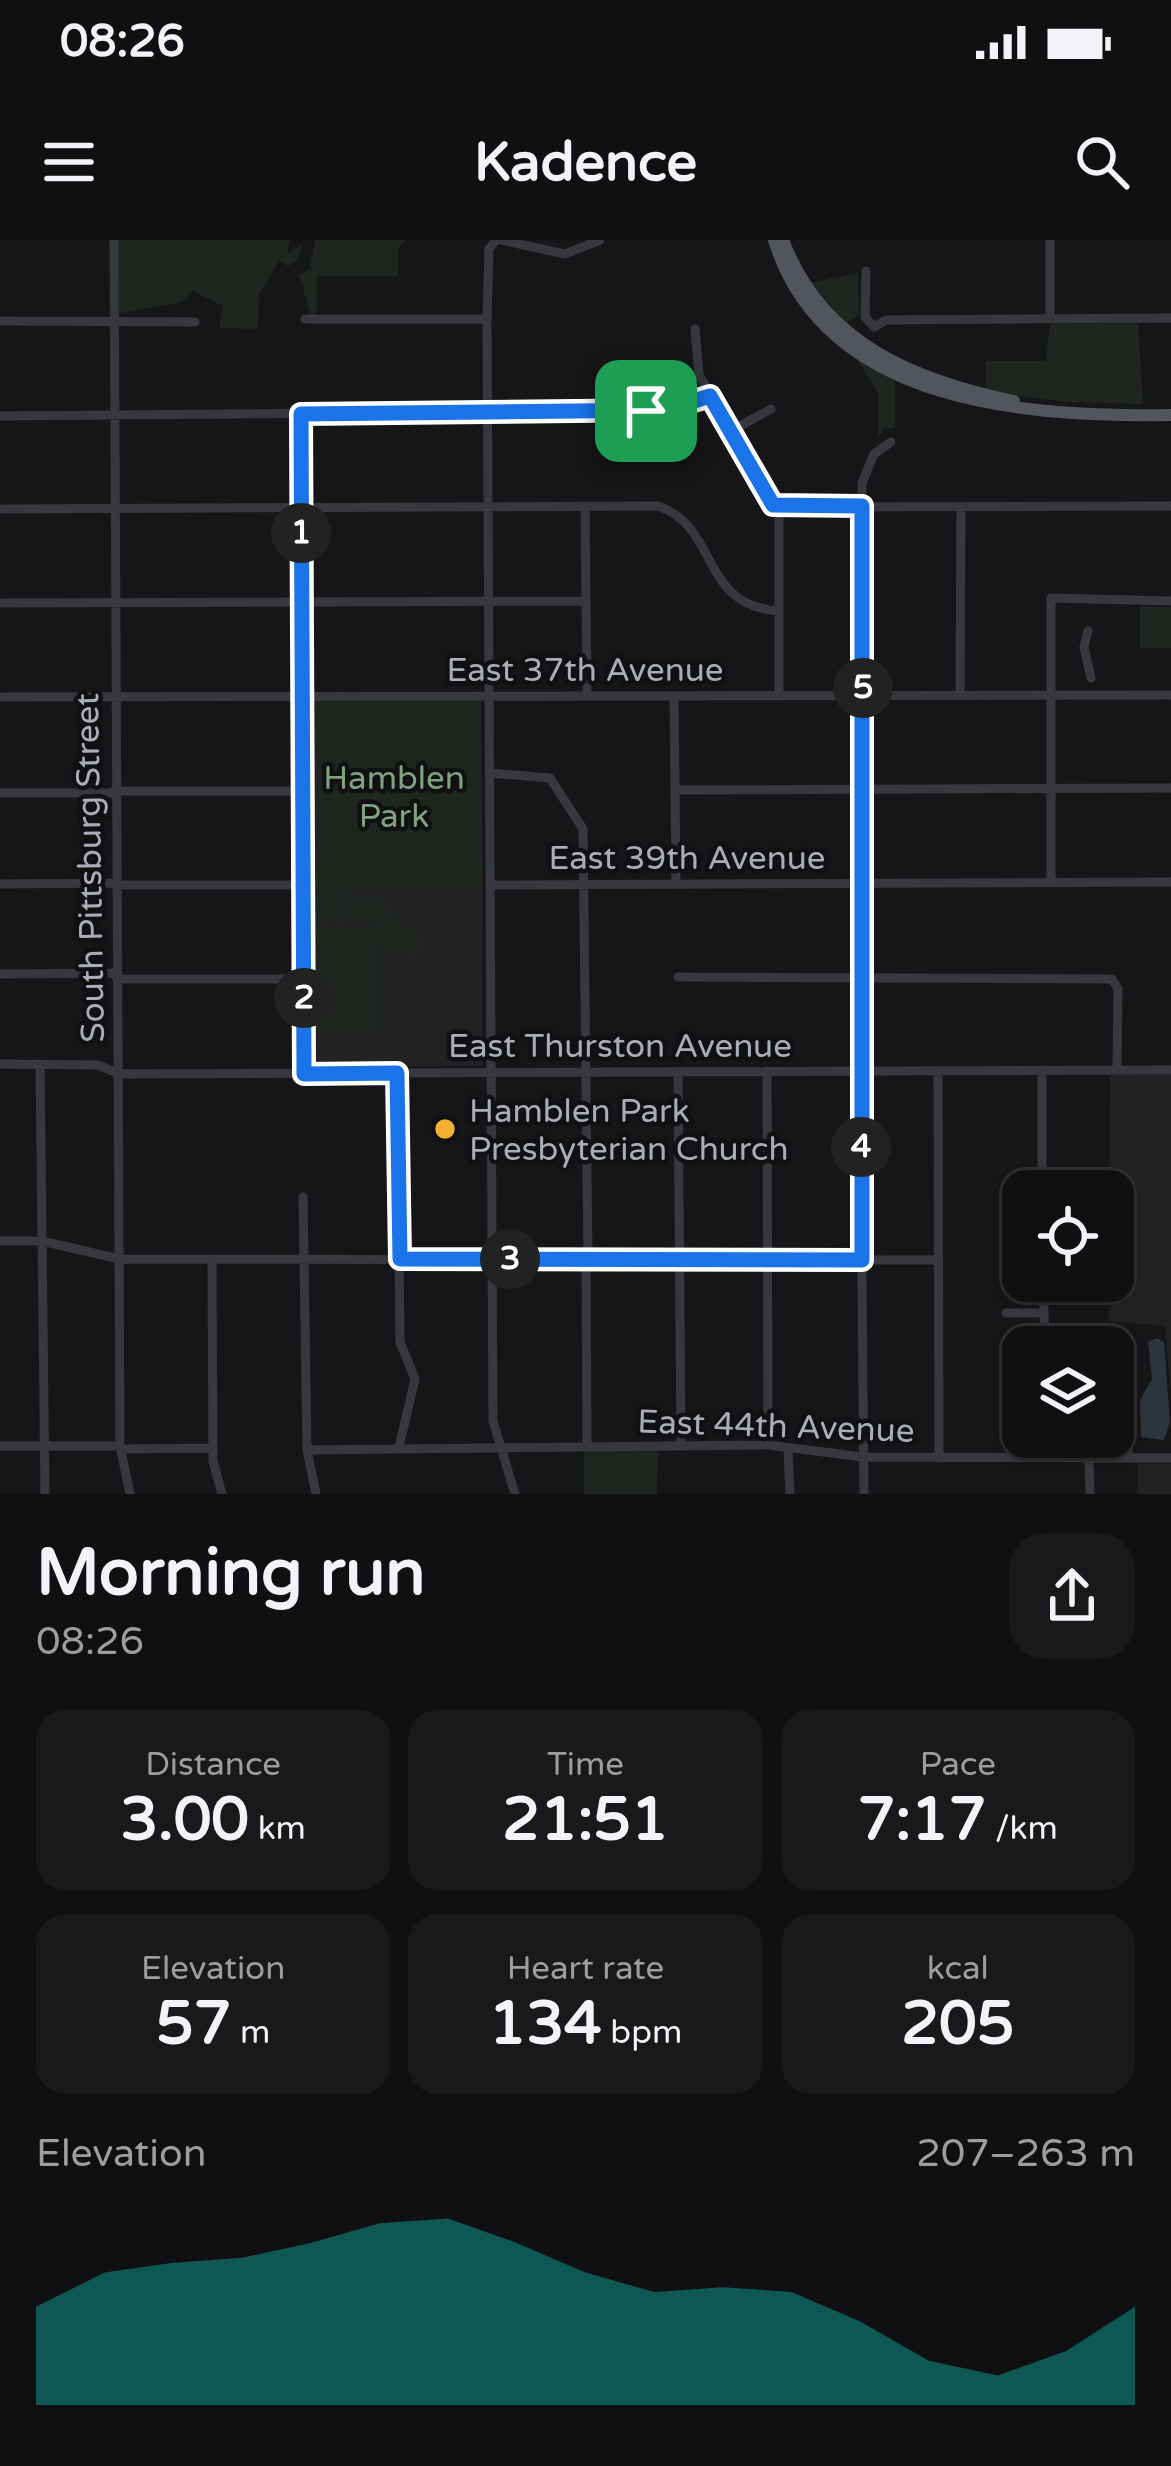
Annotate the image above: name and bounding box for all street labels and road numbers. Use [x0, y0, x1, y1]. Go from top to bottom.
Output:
street label: East 37th Avenue [446, 651, 724, 690]
street label: South Pittsburg Street [68, 693, 113, 1043]
street label: East 39th Avenue [548, 839, 826, 878]
street label: East Thurston Avenue [448, 1027, 792, 1066]
street label: East 44th Avenue [637, 1402, 915, 1451]

